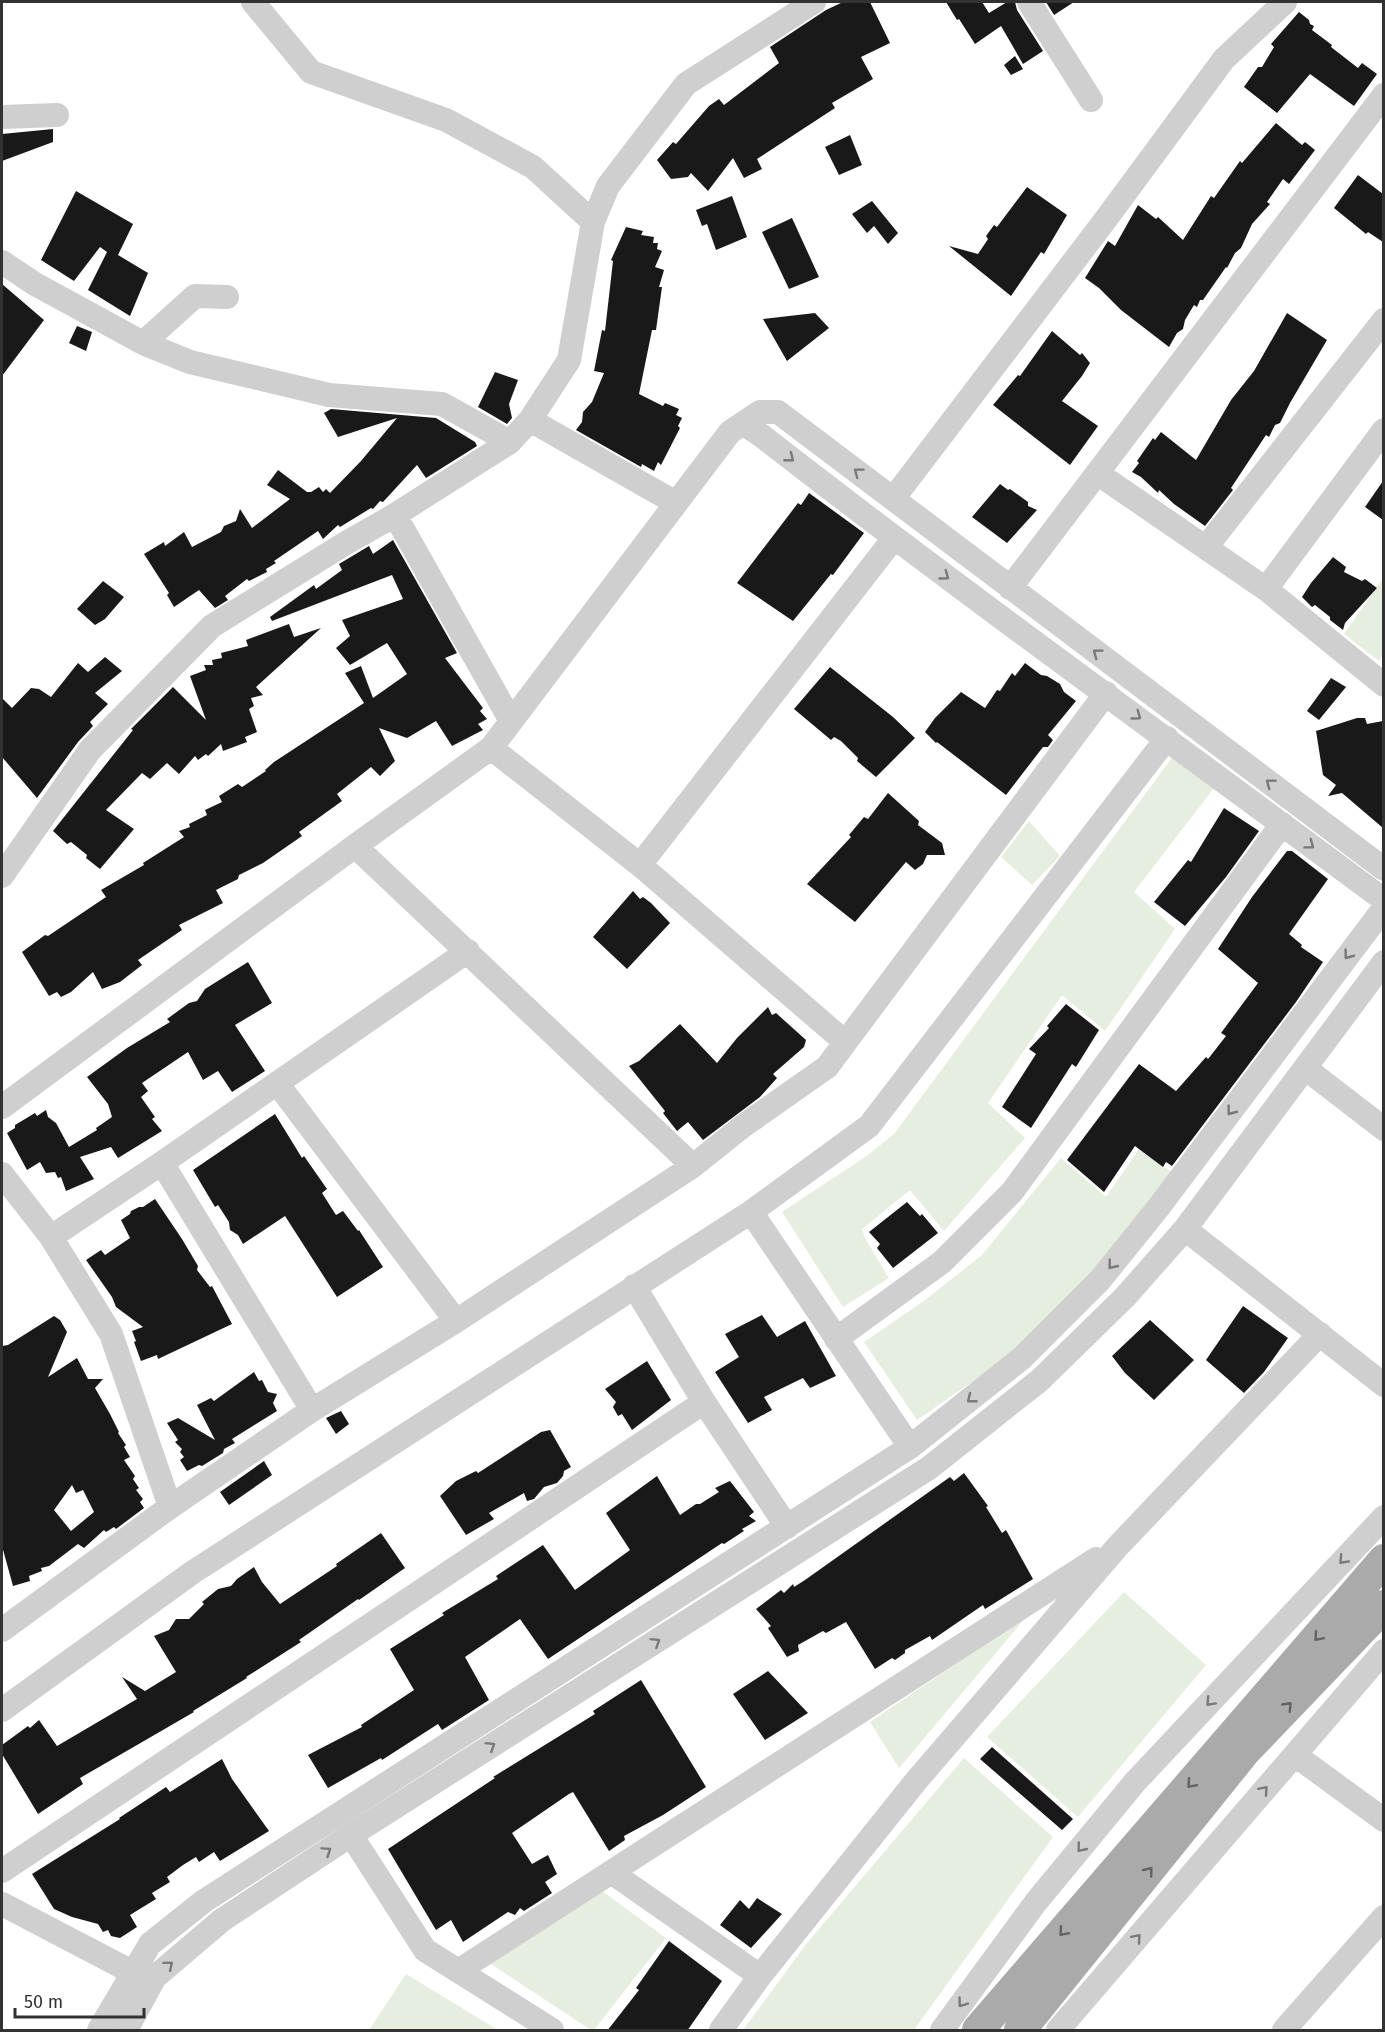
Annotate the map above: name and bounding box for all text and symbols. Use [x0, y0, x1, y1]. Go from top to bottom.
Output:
one-way arrow [783, 450, 794, 461]
one-way arrow [853, 469, 864, 480]
one-way arrow [939, 569, 950, 580]
one-way arrow [1093, 649, 1104, 660]
one-way arrow [1130, 708, 1141, 719]
one-way arrow [1265, 779, 1276, 790]
one-way arrow [1303, 837, 1314, 848]
one-way arrow [1345, 949, 1356, 960]
one-way arrow [1228, 1105, 1239, 1116]
one-way arrow [1108, 1258, 1119, 1269]
one-way arrow [966, 1391, 977, 1402]
one-way arrow [1340, 1553, 1351, 1564]
one-way arrow [1314, 1630, 1325, 1641]
one-way arrow [650, 1637, 660, 1649]
one-way arrow [1206, 1695, 1217, 1706]
one-way arrow [1281, 1702, 1292, 1713]
one-way arrow [484, 1742, 495, 1753]
one-way arrow [1187, 1777, 1198, 1788]
one-way arrow [1257, 1786, 1268, 1797]
one-way arrow [1077, 1841, 1088, 1852]
one-way arrow [320, 1847, 331, 1858]
one-way arrow [1141, 1866, 1152, 1877]
one-way arrow [1059, 1925, 1070, 1936]
one-way arrow [1130, 1934, 1141, 1945]
one-way arrow [162, 1961, 173, 1972]
scale bar [15, 1981, 144, 2019]
text: 50 m [24, 1991, 63, 2013]
one-way arrow [958, 1996, 969, 2007]

